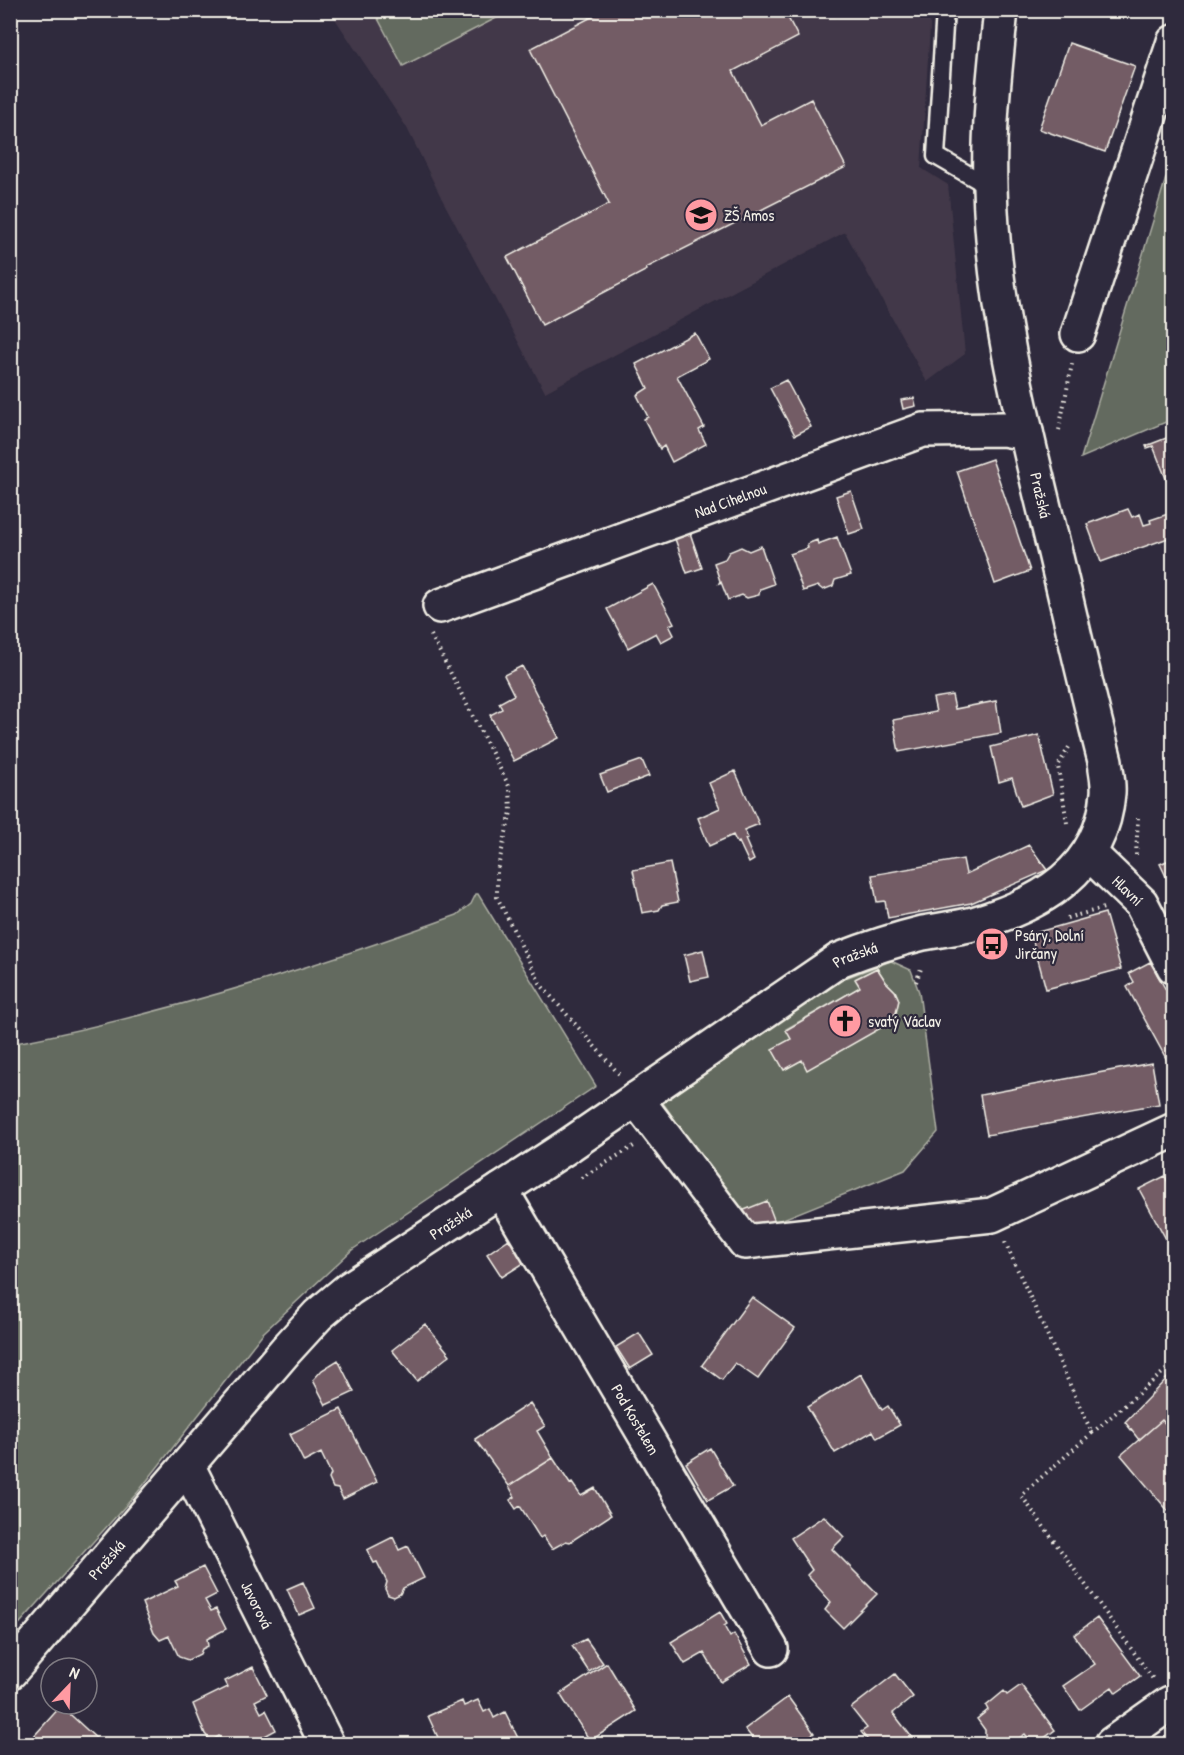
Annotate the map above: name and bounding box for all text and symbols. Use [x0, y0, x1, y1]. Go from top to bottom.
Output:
school or university icon: ZŠ Amos [683, 197, 719, 233]
place label: ZŠ Amos [724, 204, 774, 226]
street label: Pražská [1025, 470, 1057, 520]
street label: Nad Cihelnou [692, 477, 770, 523]
street label: Hlavní [1108, 870, 1148, 911]
place label: Psáry, Dolní Jirčany [1015, 924, 1084, 964]
bus stop icon: Psáry, Dolní Jirčany [974, 926, 1010, 962]
street label: Pražská [828, 936, 880, 973]
church icon: svatý Václav [827, 1003, 863, 1039]
place label: svatý Václav [868, 1010, 942, 1032]
street label: Pražská [425, 1201, 476, 1245]
street label: Pod Kostelem [606, 1380, 665, 1459]
street label: Pražská [83, 1535, 130, 1584]
street label: Javorová [236, 1577, 278, 1632]
north arrow [39, 1656, 99, 1716]
text: N [67, 1660, 84, 1684]

